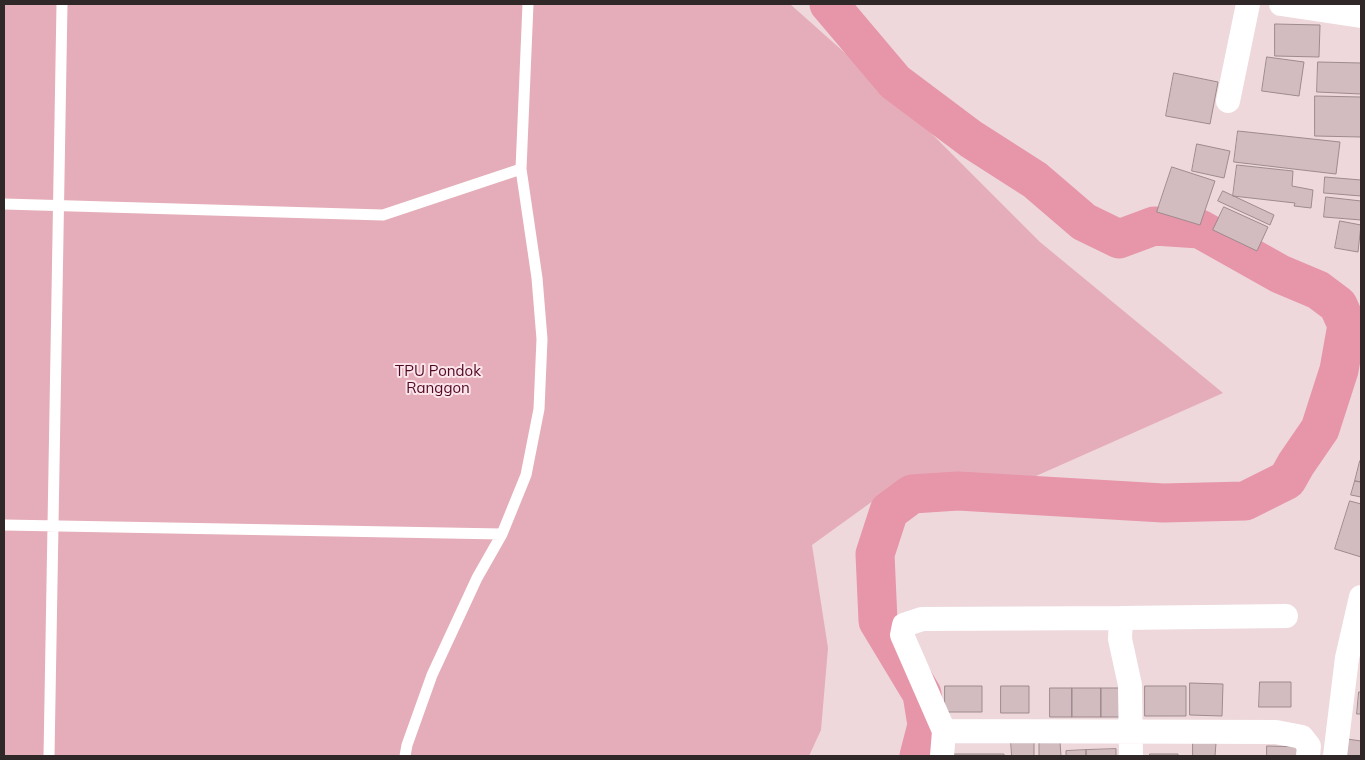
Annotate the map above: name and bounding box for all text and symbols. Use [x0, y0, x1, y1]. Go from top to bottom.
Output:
park label: TPU Pondok Ranggon [395, 362, 481, 397]

